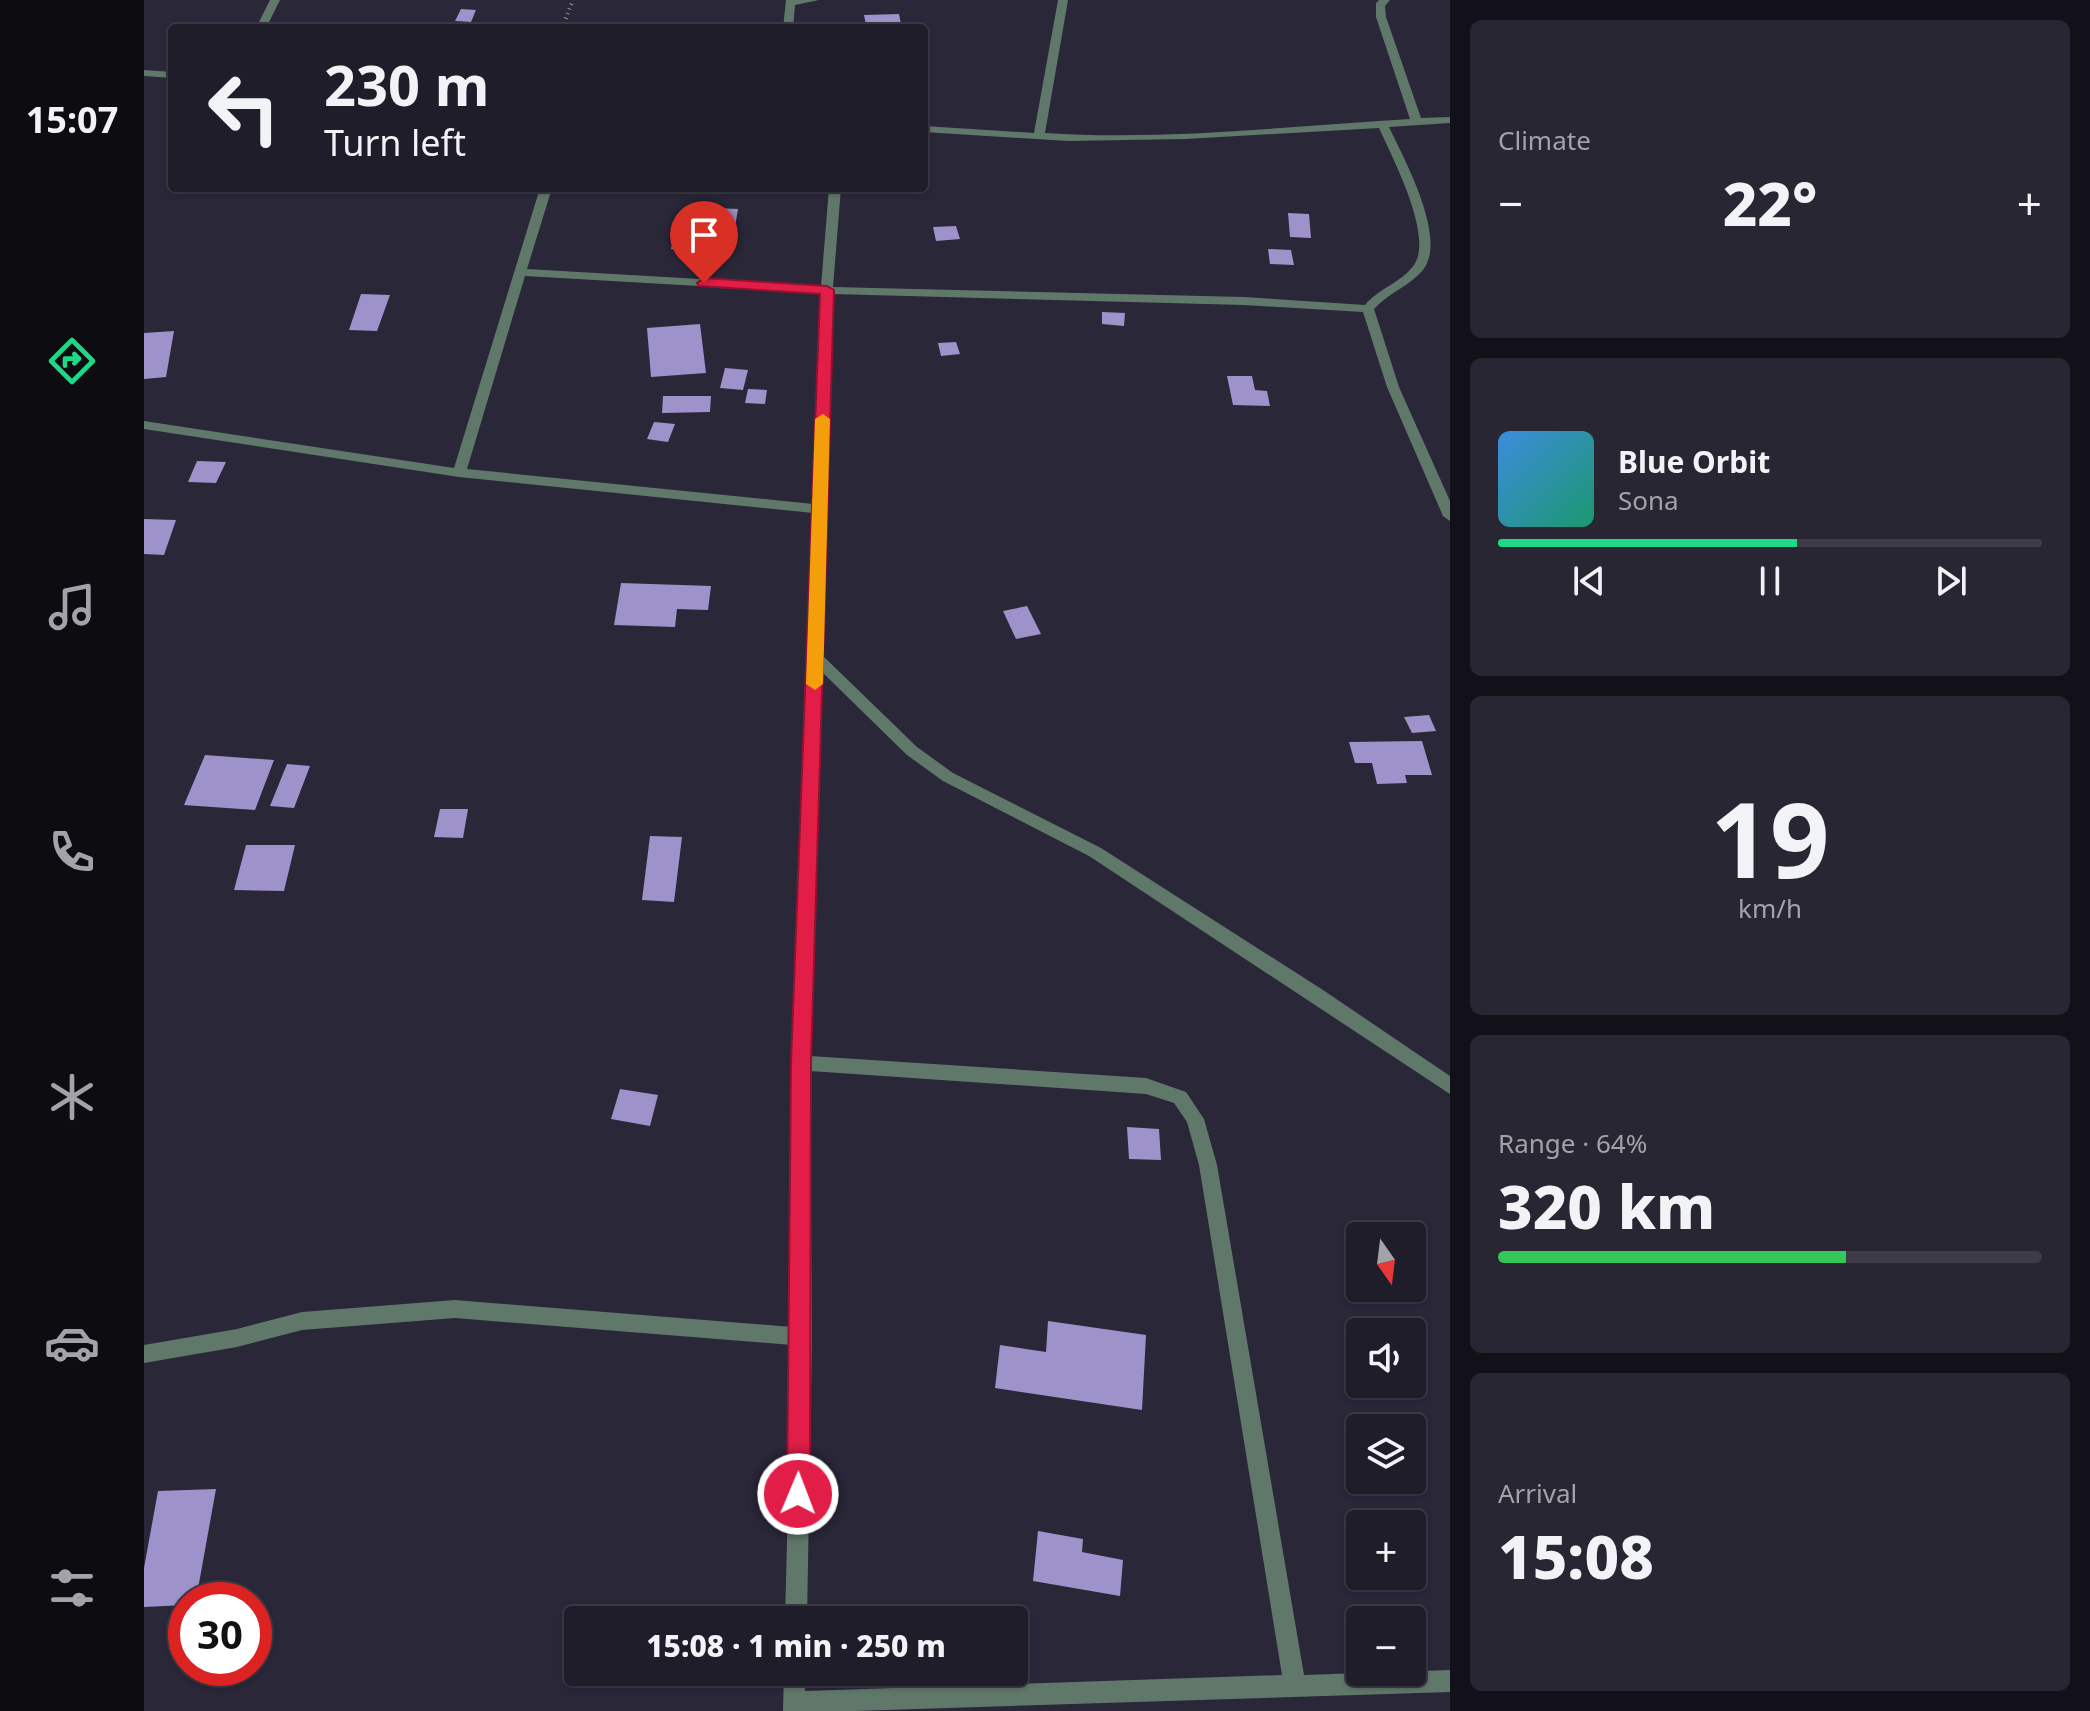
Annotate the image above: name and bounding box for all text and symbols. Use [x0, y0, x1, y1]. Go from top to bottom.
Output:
text: 230 m [324, 46, 489, 122]
icon: left [192, 56, 296, 160]
text: 15:07 [26, 95, 118, 144]
text: Turn left [324, 118, 466, 167]
text: Climate [1498, 122, 1591, 158]
text: 22° [1723, 162, 1817, 244]
text: − [1498, 173, 1523, 233]
text: + [2017, 173, 2042, 233]
pin [670, 201, 738, 283]
icon: arrive [682, 213, 726, 257]
icon: directions [44, 333, 100, 389]
text: Blue Orbit [1618, 441, 1770, 482]
text: Sona [1618, 482, 1679, 518]
icon: previous [1567, 559, 1611, 603]
icon: pause [1748, 559, 1792, 603]
icon: next [1929, 559, 1973, 603]
icon: music [44, 579, 100, 635]
text: 19 [1711, 767, 1829, 908]
icon: phone [44, 824, 100, 880]
text: km/h [1738, 890, 1802, 926]
icon: climate [44, 1069, 100, 1125]
text: Range · 64% [1498, 1125, 1647, 1161]
text: 320 km [1498, 1165, 1715, 1247]
north arrow [1346, 1222, 1426, 1302]
map controls [1346, 1222, 1426, 1686]
icon: car [44, 1315, 100, 1371]
button: sound [1346, 1318, 1426, 1398]
button: layers [1346, 1414, 1426, 1494]
position arrow [756, 1452, 840, 1536]
text: Arrival [1498, 1475, 1577, 1511]
button: + [1346, 1510, 1426, 1590]
text: 15:08 [1498, 1515, 1654, 1597]
icon: filters [44, 1560, 100, 1616]
speed limit sign: 30 [168, 1582, 272, 1686]
button: − [1346, 1606, 1426, 1686]
text: 15:08 · 1 min · 250 m [646, 1625, 946, 1666]

